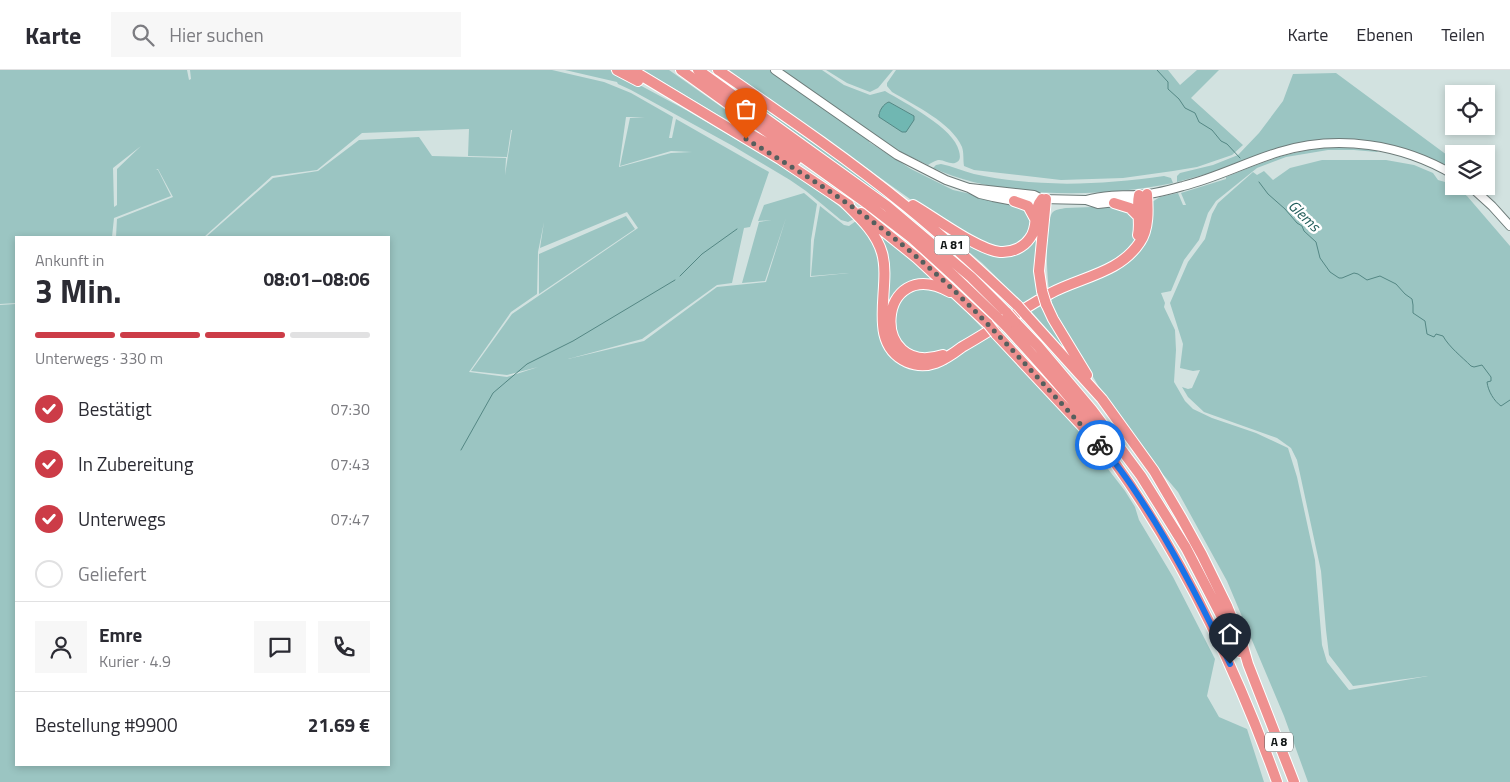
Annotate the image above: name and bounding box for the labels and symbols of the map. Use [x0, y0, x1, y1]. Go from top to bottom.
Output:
pin [725, 88, 767, 139]
water label: Glems [1283, 195, 1327, 238]
road number: A 81 [934, 236, 970, 254]
courier [1075, 420, 1125, 470]
pin [1209, 613, 1251, 664]
road number: A 8 [1265, 732, 1293, 752]

